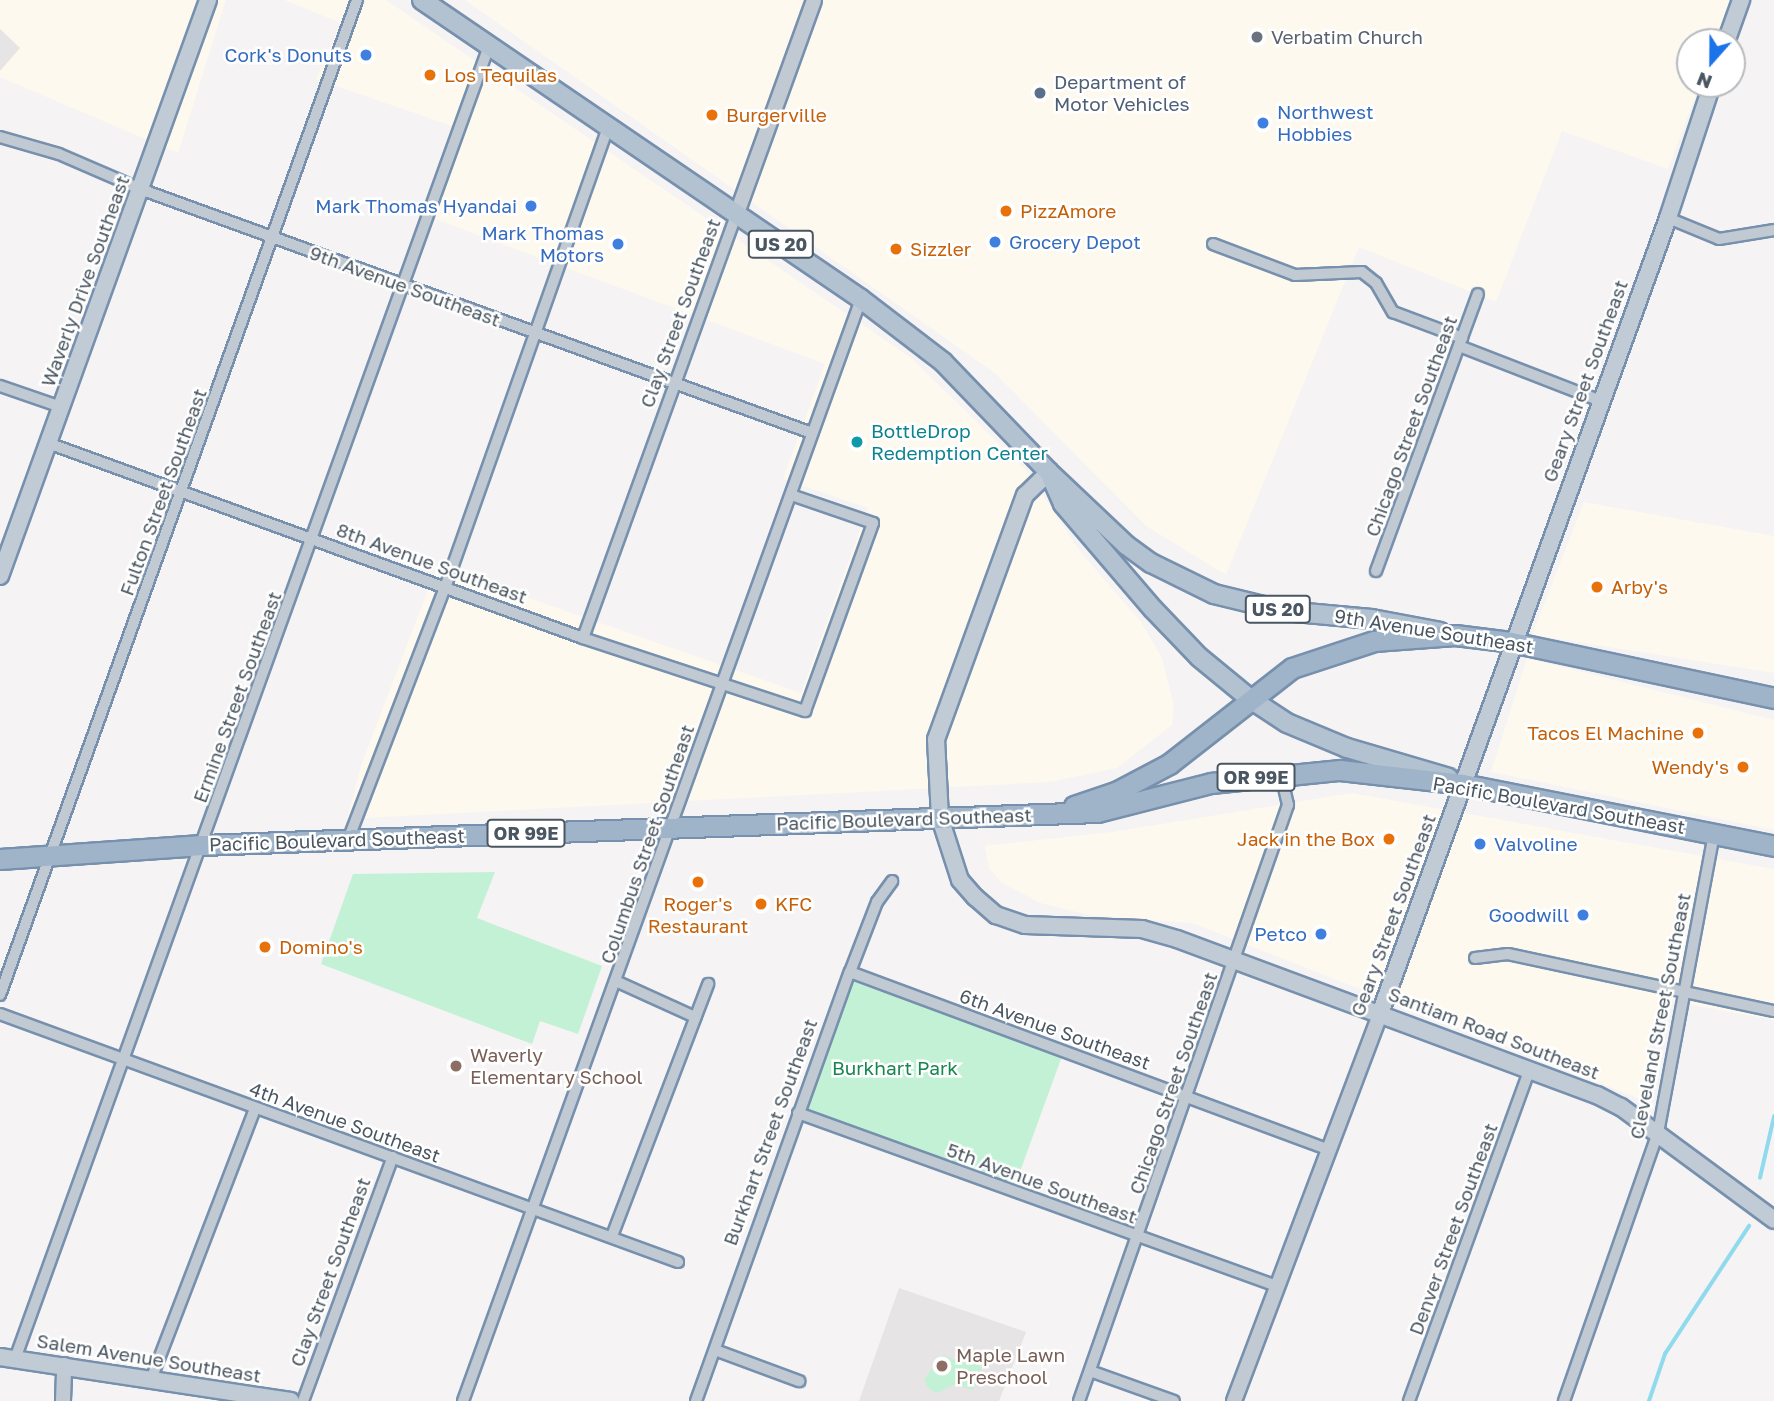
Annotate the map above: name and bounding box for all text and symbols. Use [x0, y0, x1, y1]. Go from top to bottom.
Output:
place label: Verbatim Church [1271, 26, 1423, 48]
north arrow [1676, 28, 1746, 98]
marker: Verbatim Church [1249, 29, 1265, 45]
place label: Cork's Donuts [225, 44, 352, 66]
marker: Cork's Donuts [358, 47, 374, 63]
place label: Los Tequilas [444, 64, 557, 86]
marker: Los Tequilas [422, 67, 438, 83]
text: N [1693, 68, 1715, 95]
place label: Department of Motor Vehicles [1054, 71, 1190, 115]
marker: Department of Motor Vehicles [1032, 85, 1048, 101]
place label: Northwest Hobbies [1277, 101, 1374, 145]
place label: Burgerville [726, 104, 827, 126]
marker: Burgerville [704, 107, 720, 123]
marker: Northwest Hobbies [1255, 115, 1271, 131]
street label: Waverly Drive Southeast [36, 172, 134, 390]
place label: Mark Thomas Hyandai [315, 195, 517, 217]
marker: Mark Thomas Hyandai [523, 198, 539, 214]
place label: PizzAmore [1020, 200, 1116, 222]
marker: PizzAmore [998, 203, 1014, 219]
street label: Clay Street Southeast [635, 215, 725, 411]
place label: Mark Thomas Motors [482, 222, 604, 266]
road number: US 20 [748, 230, 814, 258]
place label: Grocery Depot [1009, 231, 1141, 253]
marker: Grocery Depot [987, 234, 1003, 250]
marker: Mark Thomas Motors [610, 236, 626, 252]
place label: Sizzler [910, 238, 971, 260]
street label: 9th Avenue Southeast [307, 241, 503, 331]
marker: Sizzler [888, 241, 904, 257]
street label: Geary Street Southeast [1538, 277, 1632, 485]
street label: Chicago Street Southeast [1360, 312, 1462, 540]
street label: Fulton Street Southeast [115, 385, 211, 599]
place label: BottleDrop Redemption Center [871, 420, 1048, 464]
marker: BottleDrop Redemption Center [849, 434, 865, 450]
street label: 8th Avenue Southeast [334, 518, 530, 608]
place label: Arby's [1611, 576, 1668, 598]
marker: Arby's [1589, 579, 1605, 595]
street label: Ermine Street Southeast [188, 588, 286, 806]
road number: US 20 [1245, 594, 1311, 624]
street label: 9th Avenue Southeast [1333, 604, 1535, 658]
street label: Columbus Street Southeast [595, 721, 699, 967]
place label: Tacos El Machine [1527, 722, 1684, 744]
marker: Tacos El Machine [1690, 725, 1706, 741]
place label: Wendy's [1651, 756, 1729, 778]
marker: Wendy's [1735, 759, 1751, 775]
road number: OR 99E [1216, 762, 1296, 792]
street label: Pacific Boulevard Southeast [1431, 772, 1687, 838]
street label: Pacific Boulevard Southeast [776, 803, 1032, 835]
street label: Geary Street Southeast [1346, 811, 1440, 1019]
road number: OR 99E [486, 818, 566, 848]
street label: Pacific Boulevard Southeast [209, 824, 465, 856]
place label: Jack in the Box [1237, 828, 1375, 850]
marker: Jack in the Box [1381, 831, 1397, 847]
place label: Valvoline [1494, 833, 1578, 855]
marker: Valvoline [1472, 836, 1488, 852]
marker: Roger's Restaurant [690, 874, 706, 890]
street label: Cleveland Street Southeast [1625, 891, 1695, 1141]
place label: Roger's Restaurant [648, 893, 748, 937]
place label: KFC [775, 893, 812, 915]
marker: KFC [753, 896, 769, 912]
place label: Goodwill [1488, 904, 1569, 926]
marker: Goodwill [1575, 907, 1591, 923]
place label: Petco [1254, 923, 1307, 945]
marker: Petco [1313, 926, 1329, 942]
place label: Domino's [279, 936, 363, 958]
marker: Domino's [257, 939, 273, 955]
street label: Chicago Street Southeast [1124, 969, 1222, 1197]
street label: Santiam Road Southeast [1385, 982, 1603, 1084]
street label: 6th Avenue Southeast [957, 984, 1153, 1074]
street label: Burkhart Street Southeast [718, 1015, 822, 1249]
place label: Waverly Elementary School [470, 1044, 643, 1088]
park label: Burkhart Park [832, 1057, 958, 1079]
marker: Waverly Elementary School [448, 1058, 464, 1074]
street label: 4th Avenue Southeast [247, 1077, 443, 1167]
street label: Denver Street Southeast [1404, 1120, 1502, 1338]
street label: 5th Avenue Southeast [944, 1138, 1140, 1228]
street label: Clay Street Southeast [285, 1174, 375, 1370]
street label: Salem Avenue Southeast [35, 1329, 263, 1387]
place label: Maple Lawn Preschool [956, 1344, 1065, 1388]
marker: Maple Lawn Preschool [934, 1358, 950, 1374]

